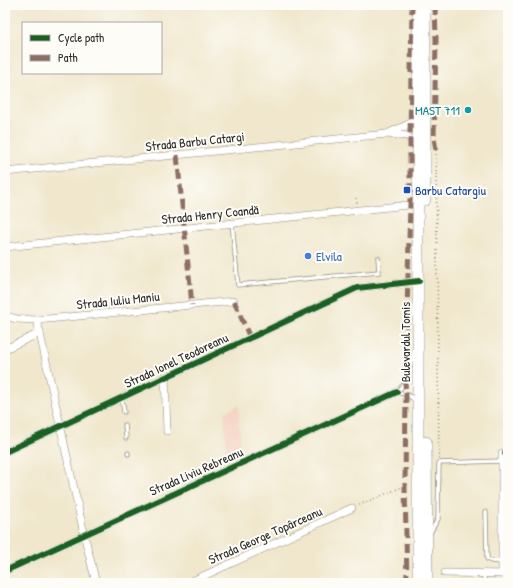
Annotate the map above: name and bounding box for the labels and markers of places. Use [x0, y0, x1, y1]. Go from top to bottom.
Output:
place label: MAST 711 [415, 101, 460, 119]
marker: MAST 711 [463, 105, 473, 115]
place label: Barbu Catargiu [415, 181, 486, 199]
marker: Barbu Catargiu [402, 185, 412, 195]
place label: Elvila [316, 247, 342, 265]
marker: Elvila [303, 251, 313, 261]

